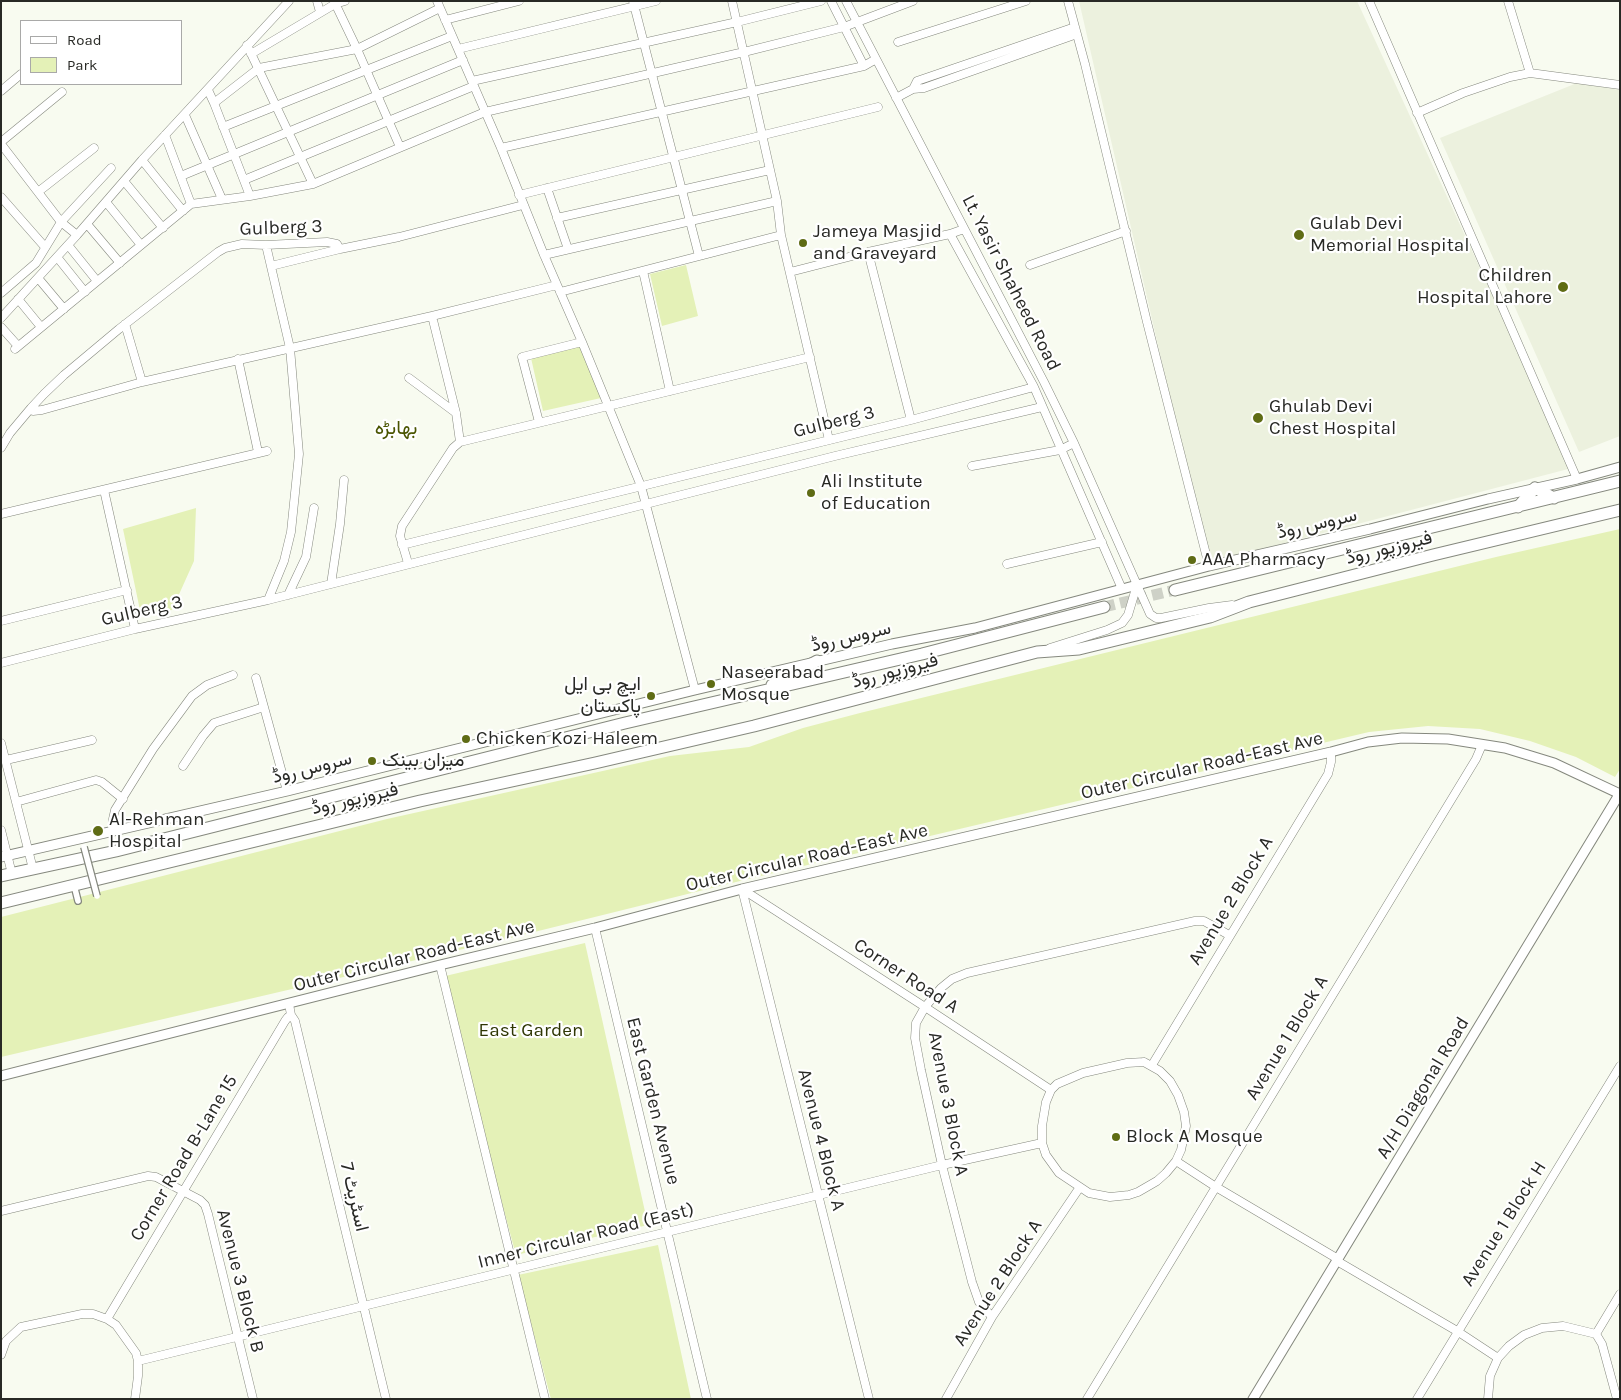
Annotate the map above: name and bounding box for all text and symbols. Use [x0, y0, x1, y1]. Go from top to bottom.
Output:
legend [20, 20, 182, 85]
text: Road [67, 31, 102, 49]
text: Park [67, 56, 97, 74]
street label: Lt. Yasir Shaheed Road [957, 191, 1065, 375]
place label: Gulab Devi Memorial Hospital [1310, 213, 1470, 257]
street label: Gulberg 3 [239, 215, 323, 241]
place label: Jameya Masjid and Graveyard [813, 221, 942, 265]
marker: Gulab Devi Memorial Hospital [1292, 228, 1306, 242]
marker: Jameya Masjid and Graveyard [797, 237, 809, 249]
place label: Children Hospital Lahore [1417, 265, 1552, 309]
marker: Children Hospital Lahore [1556, 280, 1570, 294]
place label: Ghulab Devi Chest Hospital [1269, 396, 1396, 440]
street label: Gulberg 3 [791, 401, 877, 443]
marker: Ghulab Devi Chest Hospital [1251, 411, 1265, 425]
district label: بھابڑہ [375, 416, 417, 440]
place label: Ali Institute of Education [821, 471, 931, 515]
marker: Ali Institute of Education [805, 487, 817, 499]
street label: سروس روڈ [1275, 504, 1359, 544]
street label: فیروزپور روڈ [1343, 526, 1435, 570]
place label: AAA Pharmacy [1202, 549, 1325, 571]
marker: AAA Pharmacy [1186, 554, 1198, 566]
street label: Gulberg 3 [99, 591, 185, 631]
street label: سروس روڈ [809, 617, 893, 657]
street label: فیروزپور روڈ [849, 649, 941, 693]
place label: Naseerabad Mosque [721, 662, 824, 706]
place label: ایچ بی ایل پاکستان [564, 674, 641, 718]
marker: Naseerabad Mosque [705, 678, 717, 690]
marker: ایچ بی ایل پاکستان [645, 690, 657, 702]
street label: Outer Circular Road-East Ave [1079, 727, 1325, 805]
place label: Chicken Kozi Haleem [476, 728, 658, 750]
marker: Chicken Kozi Haleem [460, 733, 472, 745]
street label: سروس روڈ [270, 747, 354, 789]
place label: میزان بینک [382, 750, 464, 772]
marker: میزان بینک [366, 755, 378, 767]
street label: فیروزپور روڈ [309, 778, 401, 820]
place label: Al-Rehman Hospital [109, 809, 204, 853]
street label: Outer Circular Road-East Ave [684, 819, 930, 897]
marker: Al-Rehman Hospital [91, 824, 105, 838]
street label: Avenue 2 Block A [1184, 833, 1278, 969]
street label: Outer Circular Road-East Ave [291, 915, 537, 997]
street label: Corner Road A [849, 934, 963, 1018]
street label: Avenue 1 Block A [1241, 972, 1333, 1104]
street label: A/H Diagonal Road [1372, 1013, 1474, 1163]
street label: East Garden Avenue [621, 1015, 685, 1187]
park label: East Garden [479, 1020, 583, 1042]
street label: Avenue 3 Block A [923, 1030, 973, 1178]
street label: Avenue 4 Block A [792, 1067, 850, 1213]
street label: Corner Road B-Lane 15 [125, 1071, 243, 1245]
place label: Block A Mosque [1126, 1126, 1263, 1148]
marker: Block A Mosque [1110, 1131, 1122, 1143]
street label: Avenue 1 Block H [1456, 1157, 1552, 1291]
street label: اسٹریٹ 7 [335, 1160, 373, 1234]
street label: Inner Circular Road (East) [476, 1198, 696, 1274]
street label: Avenue 3 Block B [211, 1207, 269, 1355]
street label: Avenue 2 Block A [949, 1216, 1047, 1350]

